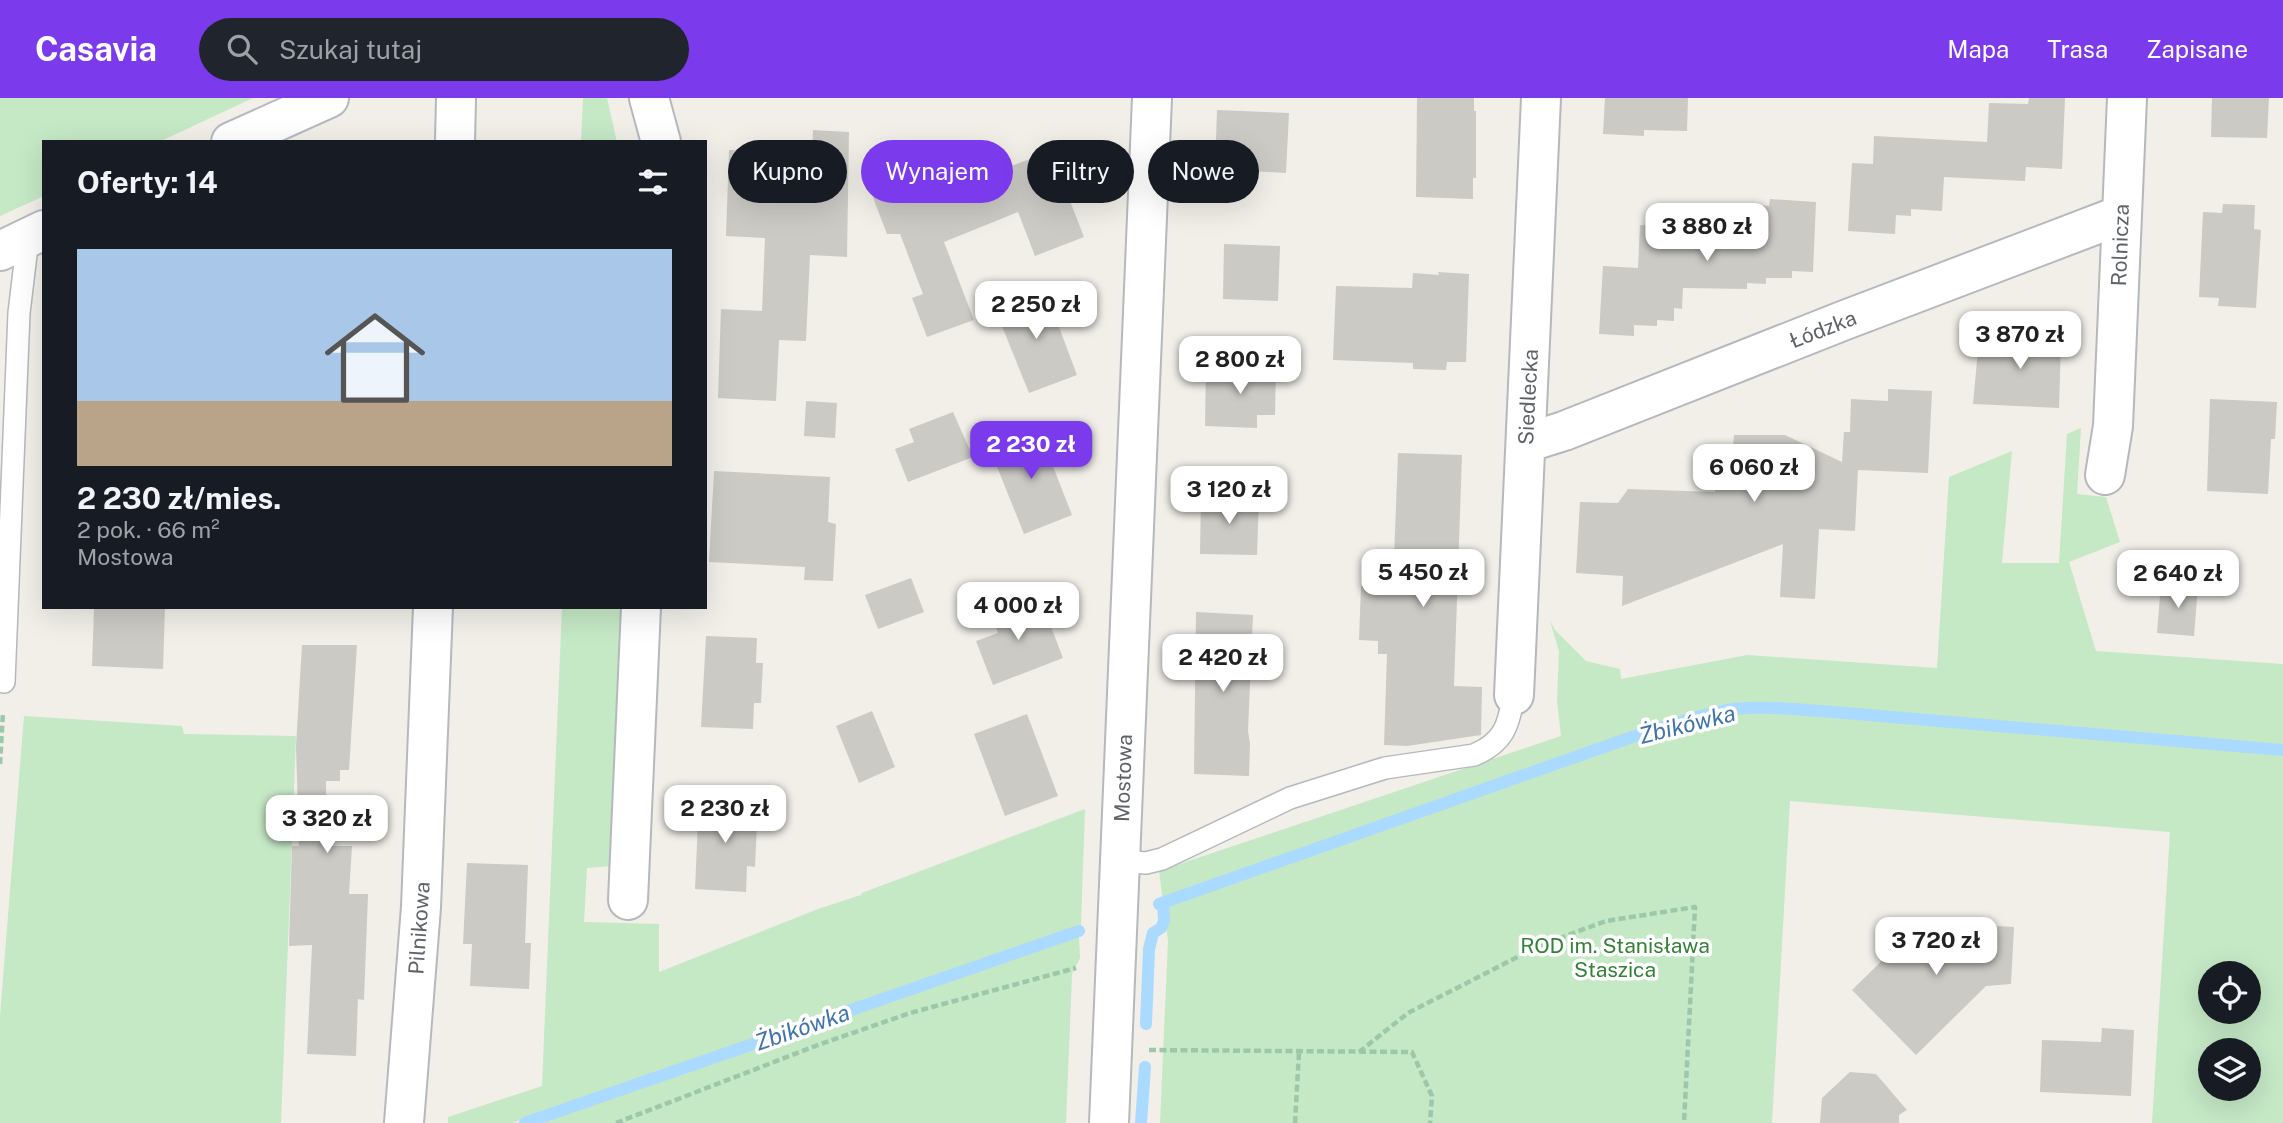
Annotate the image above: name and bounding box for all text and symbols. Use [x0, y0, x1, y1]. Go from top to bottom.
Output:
search box [199, 18, 689, 81]
text: Casavia [35, 30, 157, 68]
icon: search [223, 30, 261, 68]
text: Szukaj tutaj [279, 34, 422, 65]
text: Mapa [1947, 35, 2009, 63]
text: Trasa [2047, 35, 2108, 63]
text: Zapisane [2146, 35, 2248, 63]
chip: Kupno [728, 140, 847, 203]
chip: Wynajem [861, 140, 1013, 203]
chip: Filtry [1027, 140, 1134, 203]
chip: Nowe [1148, 140, 1259, 203]
icon: filters [634, 163, 672, 201]
text: Oferty: 14 [77, 164, 218, 200]
street label: Rolnicza [2106, 203, 2134, 287]
pin: 3 880 zł [1635, 204, 1779, 263]
text: 3 880 zł [1661, 212, 1753, 239]
pin: 2 250 zł [964, 282, 1108, 341]
text: 2 250 zł [991, 290, 1081, 317]
icon: home [312, 295, 438, 421]
street label: Łódzka [1786, 305, 1860, 353]
pin: 3 870 zł [1948, 312, 2092, 371]
text: 3 870 zł [1975, 320, 2065, 347]
pin: 2 800 zł [1168, 336, 1312, 396]
text: 2 800 zł [1195, 345, 1285, 372]
street label: Siedlecka [1513, 348, 1543, 446]
pin: 2 230 zł [959, 422, 1103, 481]
text: 2 230 zł [986, 430, 1076, 457]
pin: 6 060 zł [1682, 444, 1826, 504]
text: 6 060 zł [1709, 453, 1799, 480]
pin: 3 120 zł [1157, 466, 1301, 526]
text: 3 120 zł [1187, 475, 1271, 502]
text: 2 230 zł/mies. [77, 480, 281, 516]
text: 2 pok. · 66 m² [77, 516, 220, 543]
text: Mostowa [77, 543, 173, 570]
pin: 5 450 zł [1351, 550, 1495, 609]
pin: 2 640 zł [2106, 550, 2250, 610]
text: 5 450 zł [1377, 558, 1469, 585]
text: 2 640 zł [2133, 559, 2223, 586]
pin: 4 000 zł [946, 582, 1090, 642]
text: 4 000 zł [973, 591, 1063, 618]
pin: 2 420 zł [1151, 634, 1295, 694]
text: 2 420 zł [1178, 643, 1268, 670]
water label: Żbikówka [1636, 699, 1738, 749]
street label: Mostowa [1109, 734, 1137, 822]
pin: 2 230 zł [653, 786, 797, 845]
text: 2 230 zł [680, 794, 770, 821]
pin: 3 320 zł [255, 796, 399, 855]
text: 3 320 zł [282, 804, 372, 831]
street label: Pilnikowa [403, 881, 435, 975]
pin: 3 720 zł [1864, 918, 2008, 977]
text: 3 720 zł [1891, 926, 1981, 953]
park label: ROD im. Stanisława Staszica [1520, 933, 1710, 982]
map controls [2198, 961, 2261, 1101]
button: locate [2198, 961, 2261, 1024]
water label: Żbikówka [751, 998, 853, 1056]
button: layers [2198, 1038, 2261, 1101]

